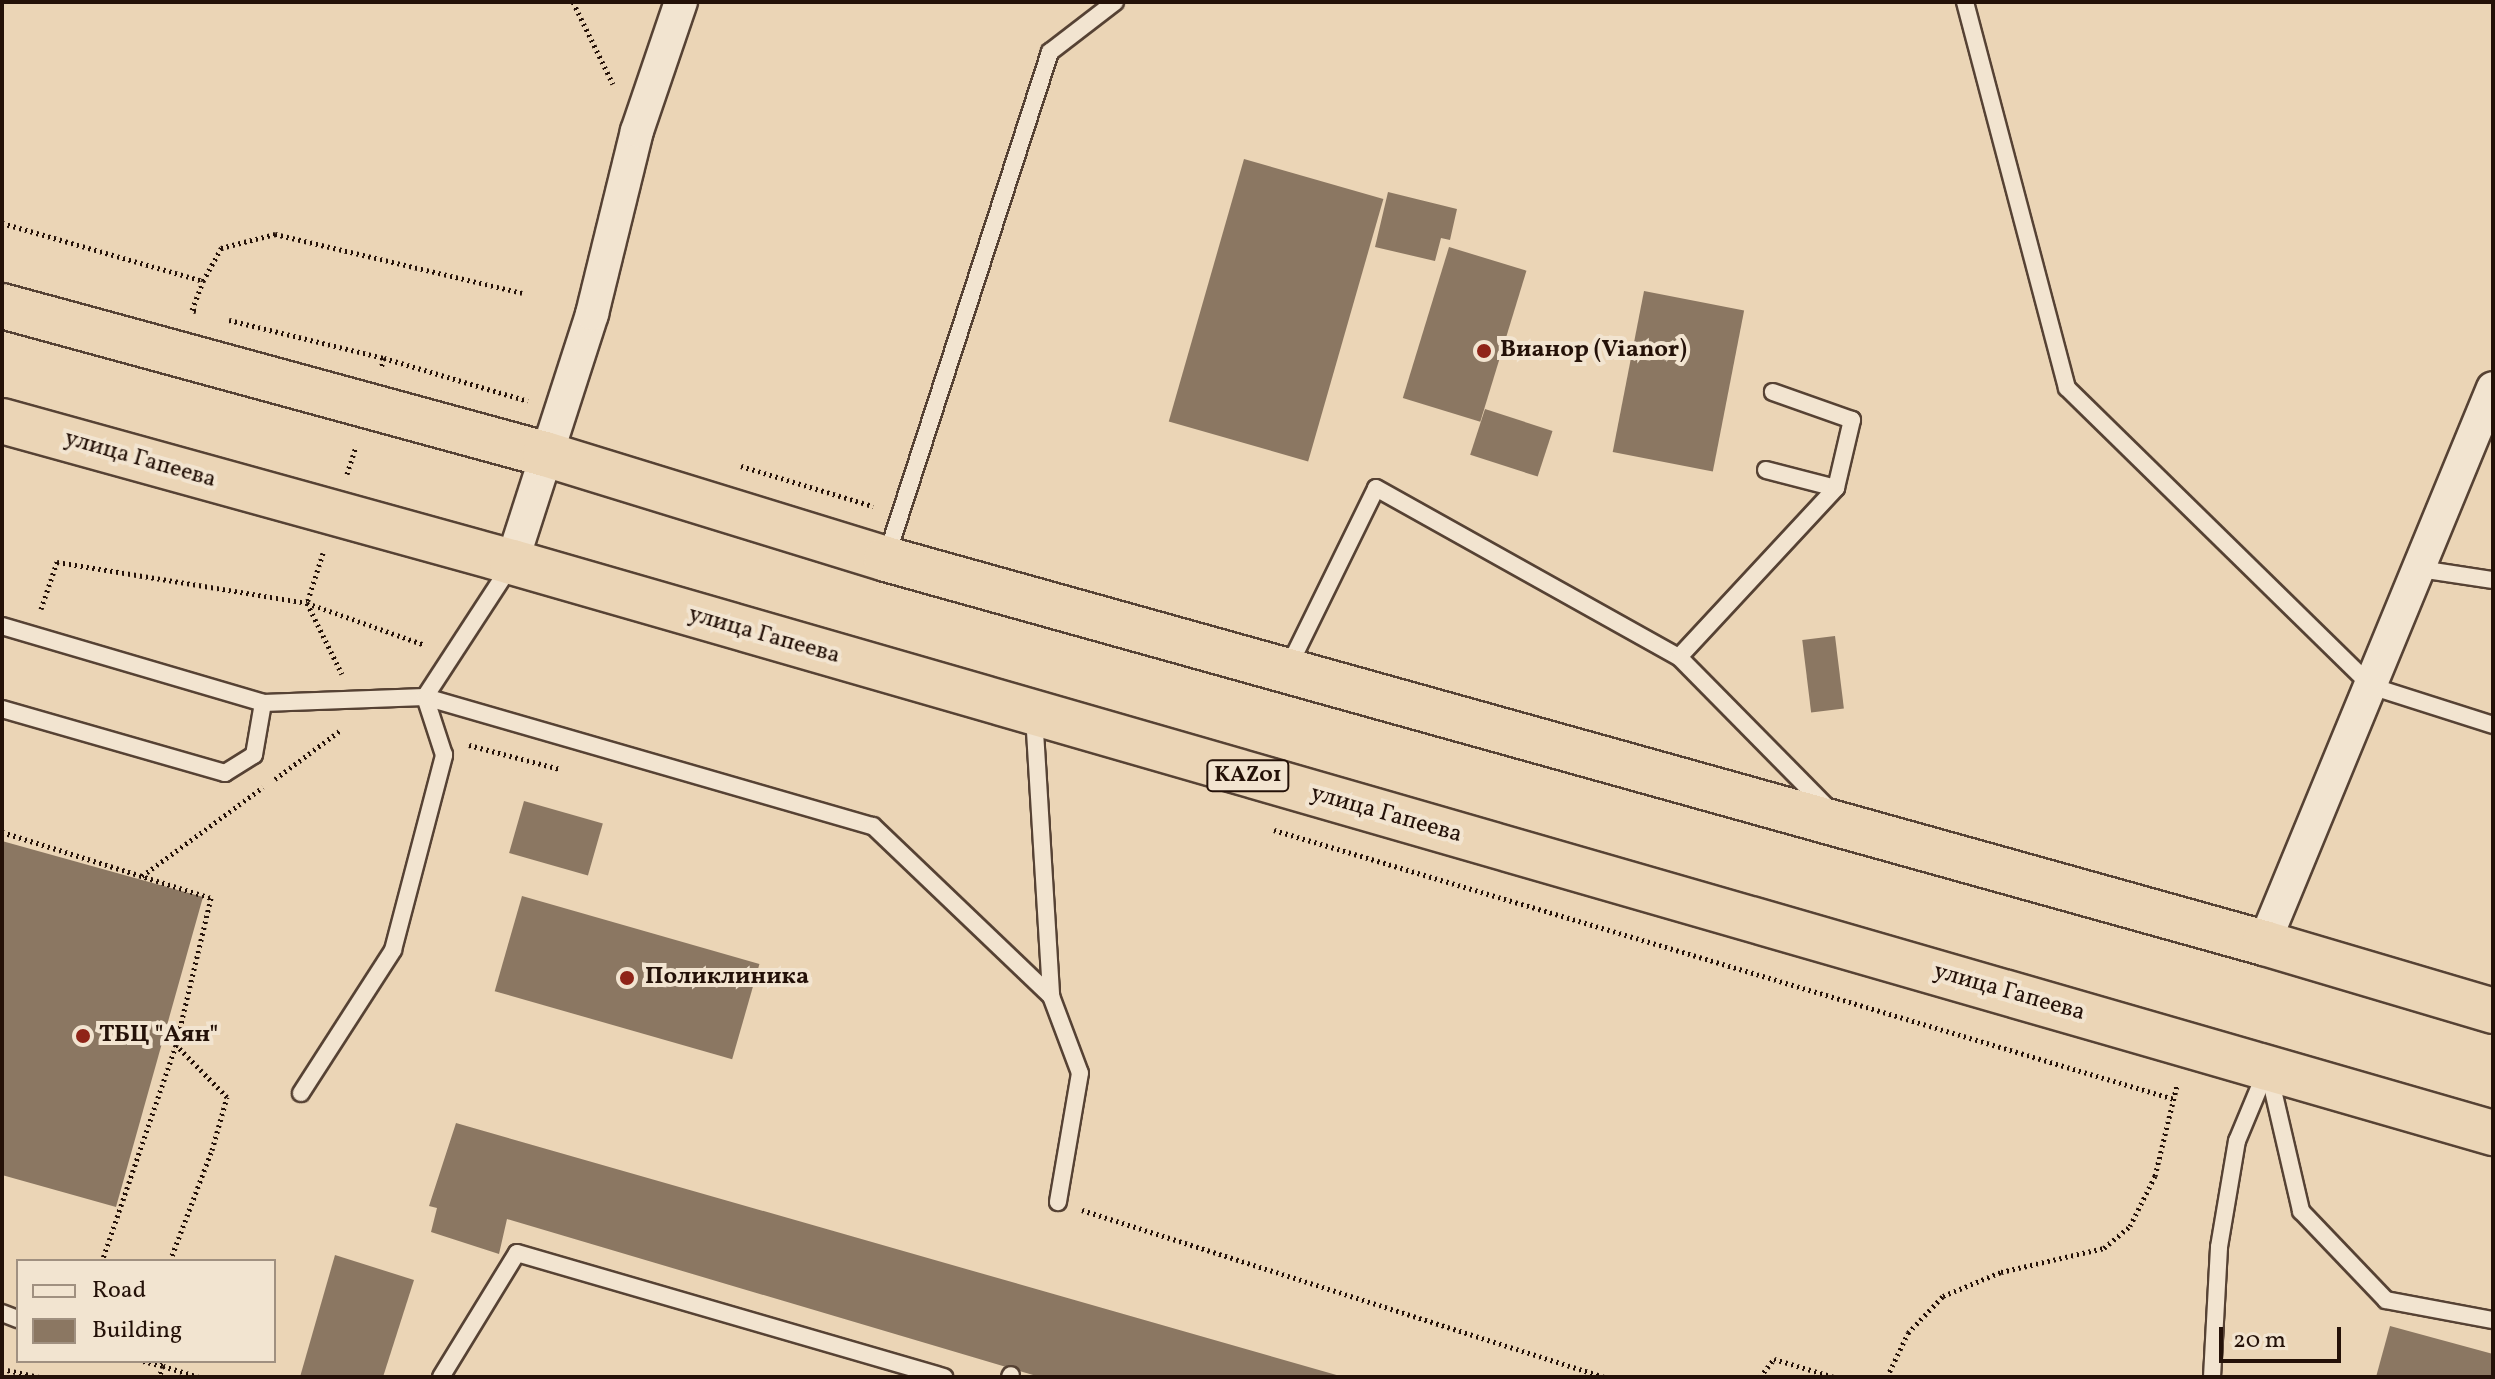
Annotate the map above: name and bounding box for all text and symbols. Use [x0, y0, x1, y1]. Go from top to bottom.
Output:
place label: Вианор (Vianor) [1500, 337, 1687, 365]
marker: Вианор (Vianor) [1475, 342, 1493, 360]
street label: улица Гапеева [61, 425, 219, 495]
street label: улица Гапеева [685, 601, 843, 671]
road number: KАZ01 [1206, 758, 1290, 794]
street label: улица Гапеева [1307, 780, 1465, 850]
street label: улица Гапеева [1930, 958, 2088, 1028]
place label: Поликлиника [645, 964, 809, 992]
marker: Поликлиника [616, 967, 638, 989]
place label: ТБЦ "Аян" [99, 1022, 218, 1050]
marker: ТБЦ "Аян" [74, 1027, 92, 1045]
legend [16, 1259, 276, 1363]
text: Road [92, 1274, 146, 1308]
scale bar [2223, 1311, 2345, 1361]
text: Building [92, 1314, 182, 1348]
text: 20 m [2233, 1324, 2286, 1358]

